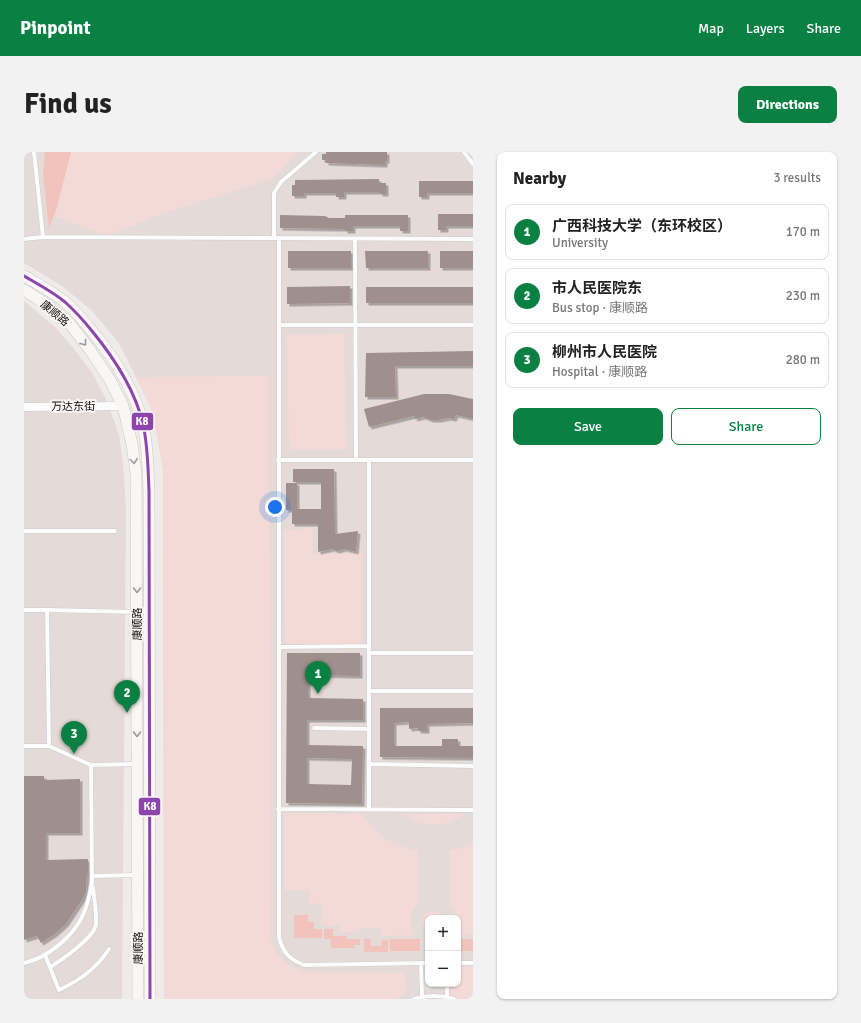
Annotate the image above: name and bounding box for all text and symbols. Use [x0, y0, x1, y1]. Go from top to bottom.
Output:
text: Pinpoint [20, 16, 91, 40]
text: Map [698, 20, 724, 37]
text: Layers [746, 20, 785, 37]
text: Share [807, 20, 841, 37]
button: Directions [738, 86, 837, 123]
text: Find us [24, 87, 112, 121]
text: Nearby [513, 168, 566, 189]
text: 3 results [773, 170, 821, 186]
text: 广西科技大学（东环校区） [552, 217, 732, 235]
text: 1 [523, 224, 531, 240]
text: 170 m [786, 224, 820, 240]
text: University [552, 235, 608, 251]
text: 市人民医院东 [552, 279, 642, 297]
text: 2 [523, 288, 531, 304]
text: 230 m [786, 288, 820, 304]
street label: 康顺路 [38, 298, 71, 329]
text: Bus stop · 康顺路 [552, 300, 648, 316]
one-way arrow [80, 338, 87, 345]
text: 柳州市人民医院 [552, 343, 657, 361]
text: 3 [523, 352, 531, 368]
text: 280 m [786, 352, 820, 368]
text: Hospital · 康顺路 [552, 364, 647, 380]
street label: 万达东街 [51, 400, 95, 413]
button: Save [513, 408, 663, 445]
button: Share [671, 408, 821, 445]
line badge: K8 [131, 412, 154, 431]
text: K8 [136, 415, 148, 428]
one-way arrow [129, 457, 138, 464]
your location [265, 497, 285, 517]
one-way arrow [133, 587, 141, 593]
street label: 康顺路 [131, 608, 144, 641]
pin: 1 [305, 661, 331, 694]
pin: 2 [114, 680, 140, 713]
pin: 3 [61, 721, 87, 754]
one-way arrow [133, 731, 141, 737]
line badge: K8 [138, 797, 161, 816]
text: K8 [144, 800, 156, 813]
map controls [425, 915, 461, 987]
button: + [425, 915, 461, 951]
street label: 康顺路 [132, 932, 145, 965]
button: − [425, 951, 461, 987]

